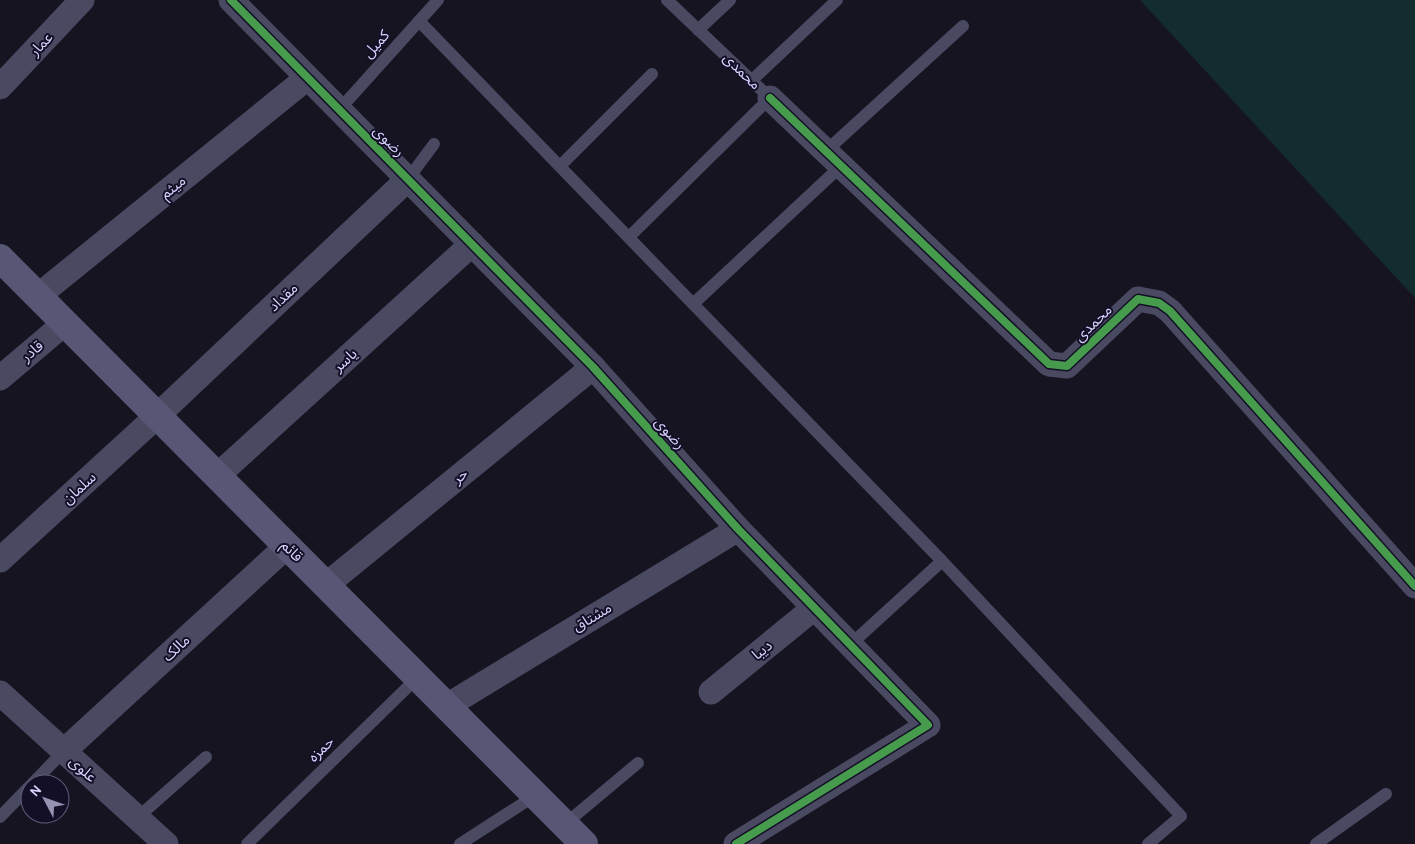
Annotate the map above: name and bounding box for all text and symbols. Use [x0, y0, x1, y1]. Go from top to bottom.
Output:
street label: کمیل [359, 26, 394, 62]
street label: عمار [25, 28, 57, 60]
street label: محمدی [719, 49, 765, 93]
street label: رضوی [370, 122, 408, 160]
street label: میثم [157, 171, 191, 204]
street label: مقداد [264, 279, 302, 315]
street label: محمدی [1070, 301, 1116, 345]
street label: قادر [16, 336, 47, 366]
street label: یاسر [328, 344, 361, 376]
street label: رضوی [651, 413, 689, 453]
street label: حر [448, 464, 472, 488]
street label: سلمان [58, 468, 100, 508]
street label: قائم [276, 536, 307, 567]
street label: مشتاق [569, 598, 615, 636]
street label: مالک [159, 631, 193, 665]
street label: دیبا [748, 636, 776, 664]
street label: حمزه [304, 732, 338, 766]
street label: علوی [66, 752, 101, 786]
north arrow [20, 774, 70, 824]
text: N [26, 781, 45, 800]

